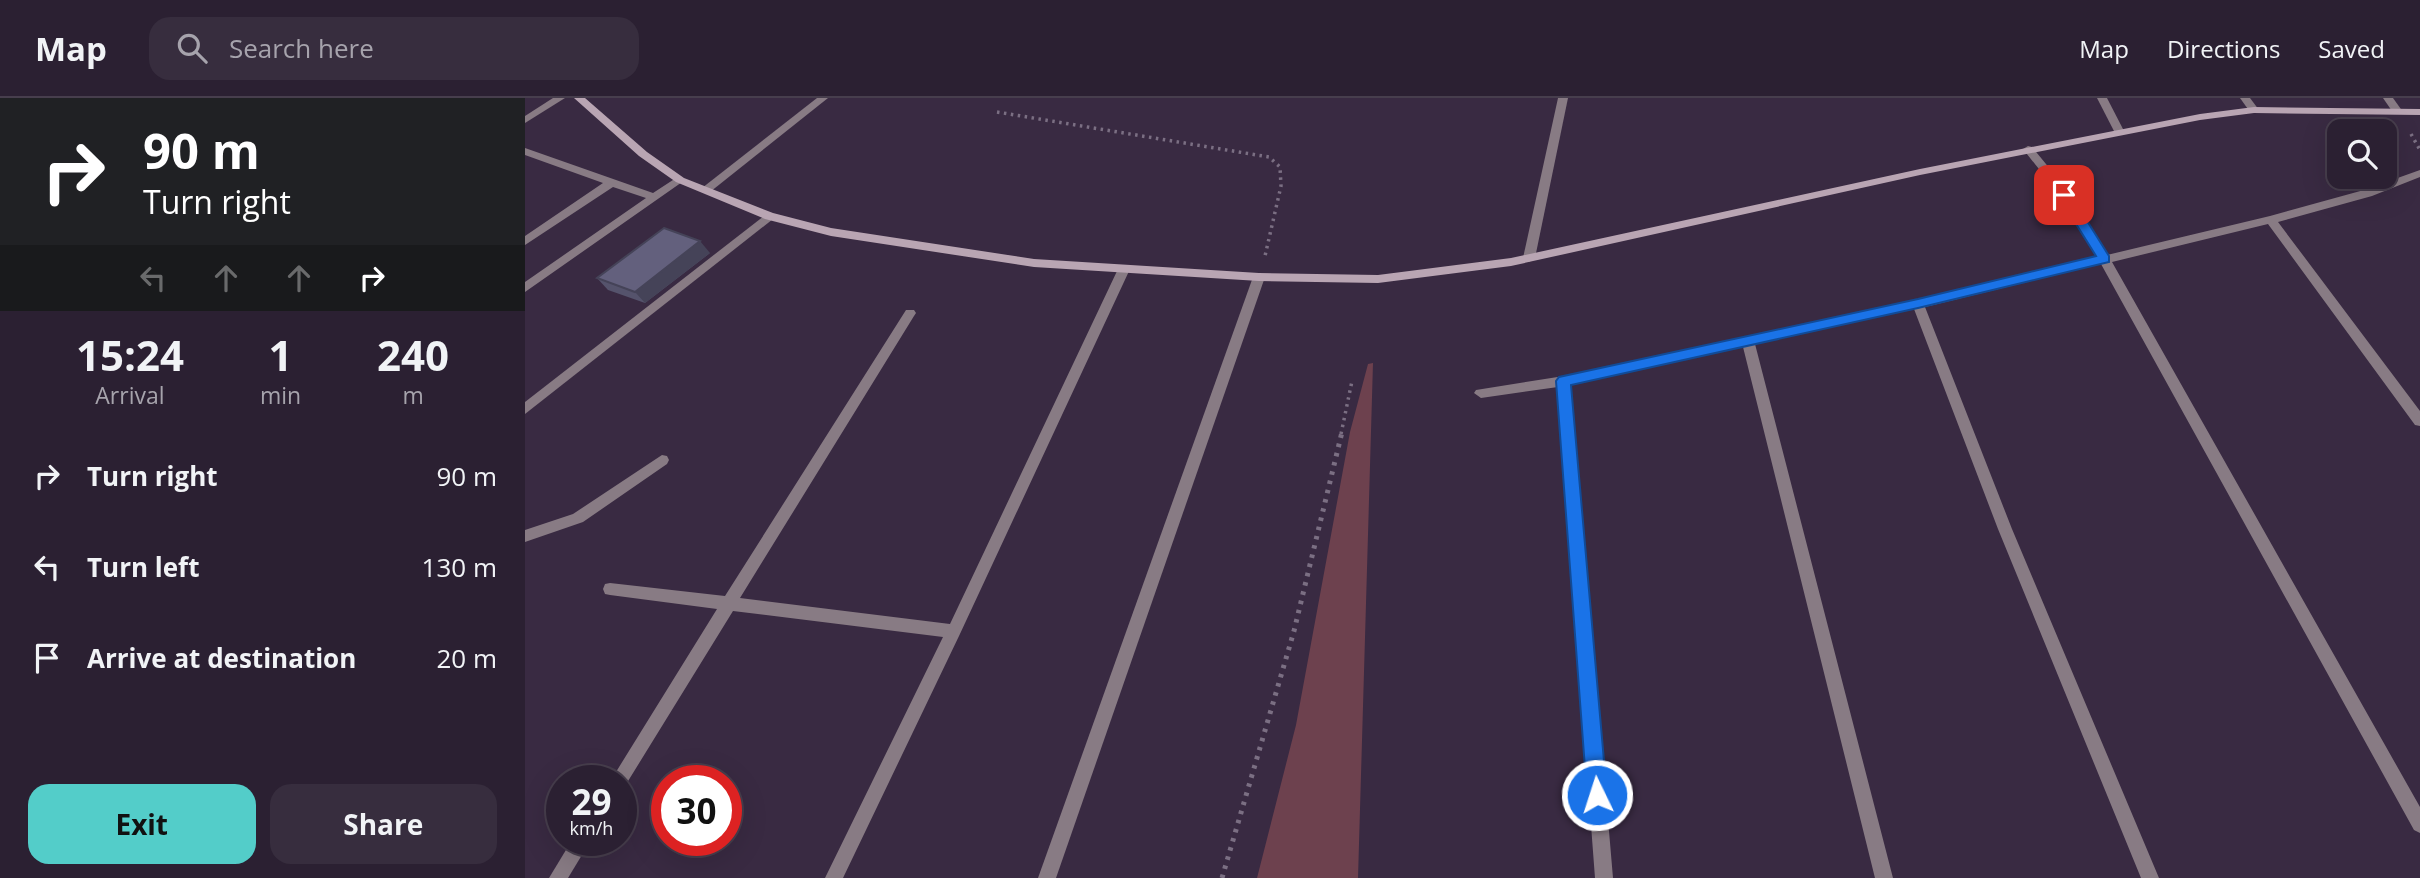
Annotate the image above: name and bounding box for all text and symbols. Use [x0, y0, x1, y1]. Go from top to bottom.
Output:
search box [149, 17, 639, 80]
text: Map [35, 26, 107, 71]
icon: search [173, 29, 211, 67]
text: Search here [229, 30, 374, 66]
text: Map [2079, 32, 2129, 65]
text: Directions [2167, 32, 2280, 65]
text: Saved [2318, 32, 2385, 65]
text: 90 m [143, 117, 260, 183]
map controls [2327, 119, 2397, 189]
button: search [2327, 119, 2397, 189]
icon: right [28, 126, 119, 217]
pin [2034, 165, 2094, 225]
icon: arrive [2045, 176, 2083, 214]
text: Turn right [143, 180, 291, 223]
icon: left [134, 259, 172, 297]
icon: ahead [207, 259, 245, 297]
icon: ahead [280, 259, 318, 297]
icon: right [353, 259, 391, 297]
text: 15:24 [76, 326, 184, 383]
text: 1 [268, 326, 293, 383]
text: 240 [377, 326, 449, 383]
text: Arrival [95, 379, 165, 411]
text: min [260, 379, 301, 411]
text: m [402, 379, 424, 411]
icon: right [28, 457, 66, 495]
text: Turn right [87, 458, 218, 494]
text: 90 m [436, 458, 497, 494]
icon: left [28, 548, 66, 586]
text: Turn left [87, 549, 199, 585]
text: 130 m [422, 549, 497, 585]
icon: arrive [28, 639, 66, 677]
text: Arrive at destination [87, 640, 356, 676]
text: 20 m [436, 640, 497, 676]
position arrow [1560, 758, 1634, 832]
speed limit sign: 30 [651, 765, 742, 856]
text: 29 [571, 778, 612, 825]
button: Exit [28, 784, 256, 864]
button: Share [270, 784, 497, 864]
text: km/h [570, 816, 613, 840]

